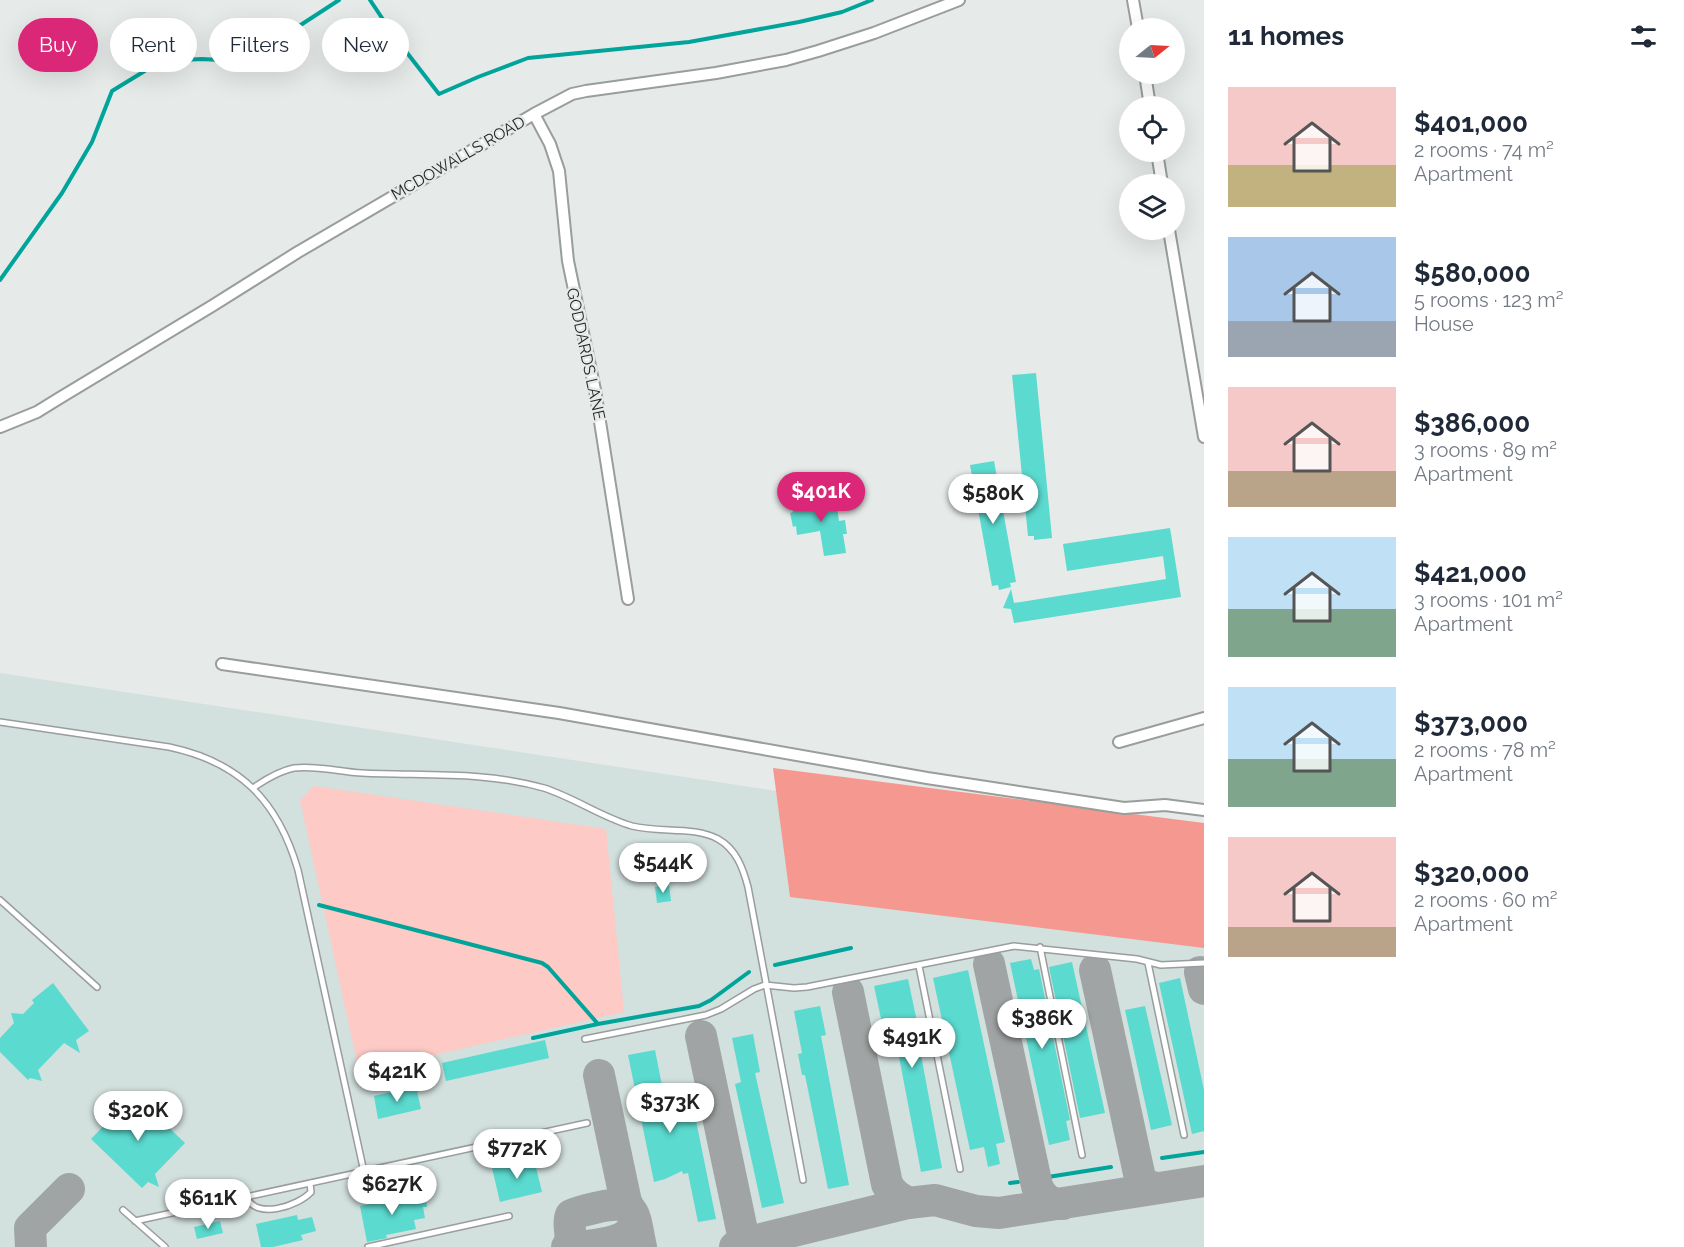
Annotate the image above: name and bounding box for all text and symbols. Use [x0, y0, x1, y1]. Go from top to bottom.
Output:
chip: Buy [18, 18, 98, 72]
chip: Rent [110, 18, 197, 72]
chip: Filters [209, 18, 310, 72]
chip: New [322, 18, 409, 72]
north arrow [1119, 18, 1185, 84]
map controls [1119, 18, 1185, 240]
icon: filters [1627, 20, 1660, 53]
text: 11 homes [1228, 21, 1344, 51]
button: locate [1119, 96, 1185, 162]
text: $401,000 [1414, 108, 1528, 138]
icon: home [1276, 111, 1348, 183]
street label: MCDOWALLS ROAD [388, 112, 528, 204]
text: 2 rooms · 74 m² [1414, 138, 1554, 162]
text: Apartment [1414, 162, 1513, 186]
button: layers [1119, 174, 1185, 240]
text: $580,000 [1414, 258, 1530, 288]
icon: home [1276, 261, 1348, 333]
street label: GODDARDS LANE [563, 286, 609, 422]
text: 5 rooms · 123 m² [1414, 288, 1563, 312]
text: House [1414, 312, 1474, 336]
text: $386,000 [1414, 408, 1530, 438]
icon: home [1276, 411, 1348, 483]
text: 3 rooms · 89 m² [1414, 438, 1557, 462]
text: Apartment [1414, 462, 1513, 486]
pin: $401K [779, 472, 863, 523]
pin: $580K [951, 474, 1035, 525]
text: $401K [791, 479, 851, 503]
text: $580K [962, 481, 1024, 505]
text: $421,000 [1414, 558, 1527, 588]
icon: home [1276, 561, 1348, 633]
text: 3 rooms · 101 m² [1414, 588, 1563, 612]
text: Apartment [1414, 612, 1513, 636]
text: $373,000 [1414, 708, 1528, 738]
icon: home [1276, 711, 1348, 783]
text: 2 rooms · 78 m² [1414, 738, 1556, 762]
text: Apartment [1414, 762, 1513, 786]
pin: $544K [621, 843, 705, 894]
text: $544K [633, 850, 693, 874]
text: $320,000 [1414, 858, 1529, 888]
icon: home [1276, 861, 1348, 933]
text: 2 rooms · 60 m² [1414, 888, 1558, 912]
text: Apartment [1414, 912, 1513, 936]
pin: $386K [1000, 999, 1084, 1050]
text: $386K [1011, 1006, 1073, 1030]
pin: $491K [870, 1018, 954, 1069]
text: $491K [882, 1025, 942, 1049]
pin: $421K [355, 1052, 439, 1103]
text: $421K [368, 1059, 426, 1083]
pin: $373K [628, 1083, 712, 1134]
text: $373K [640, 1090, 700, 1114]
pin: $320K [96, 1091, 180, 1142]
text: $320K [108, 1098, 168, 1122]
pin: $772K [475, 1129, 559, 1180]
text: $772K [487, 1136, 547, 1160]
pin: $627K [350, 1165, 434, 1216]
text: $627K [362, 1172, 422, 1196]
pin: $611K [166, 1179, 250, 1230]
text: $611K [179, 1186, 237, 1210]

